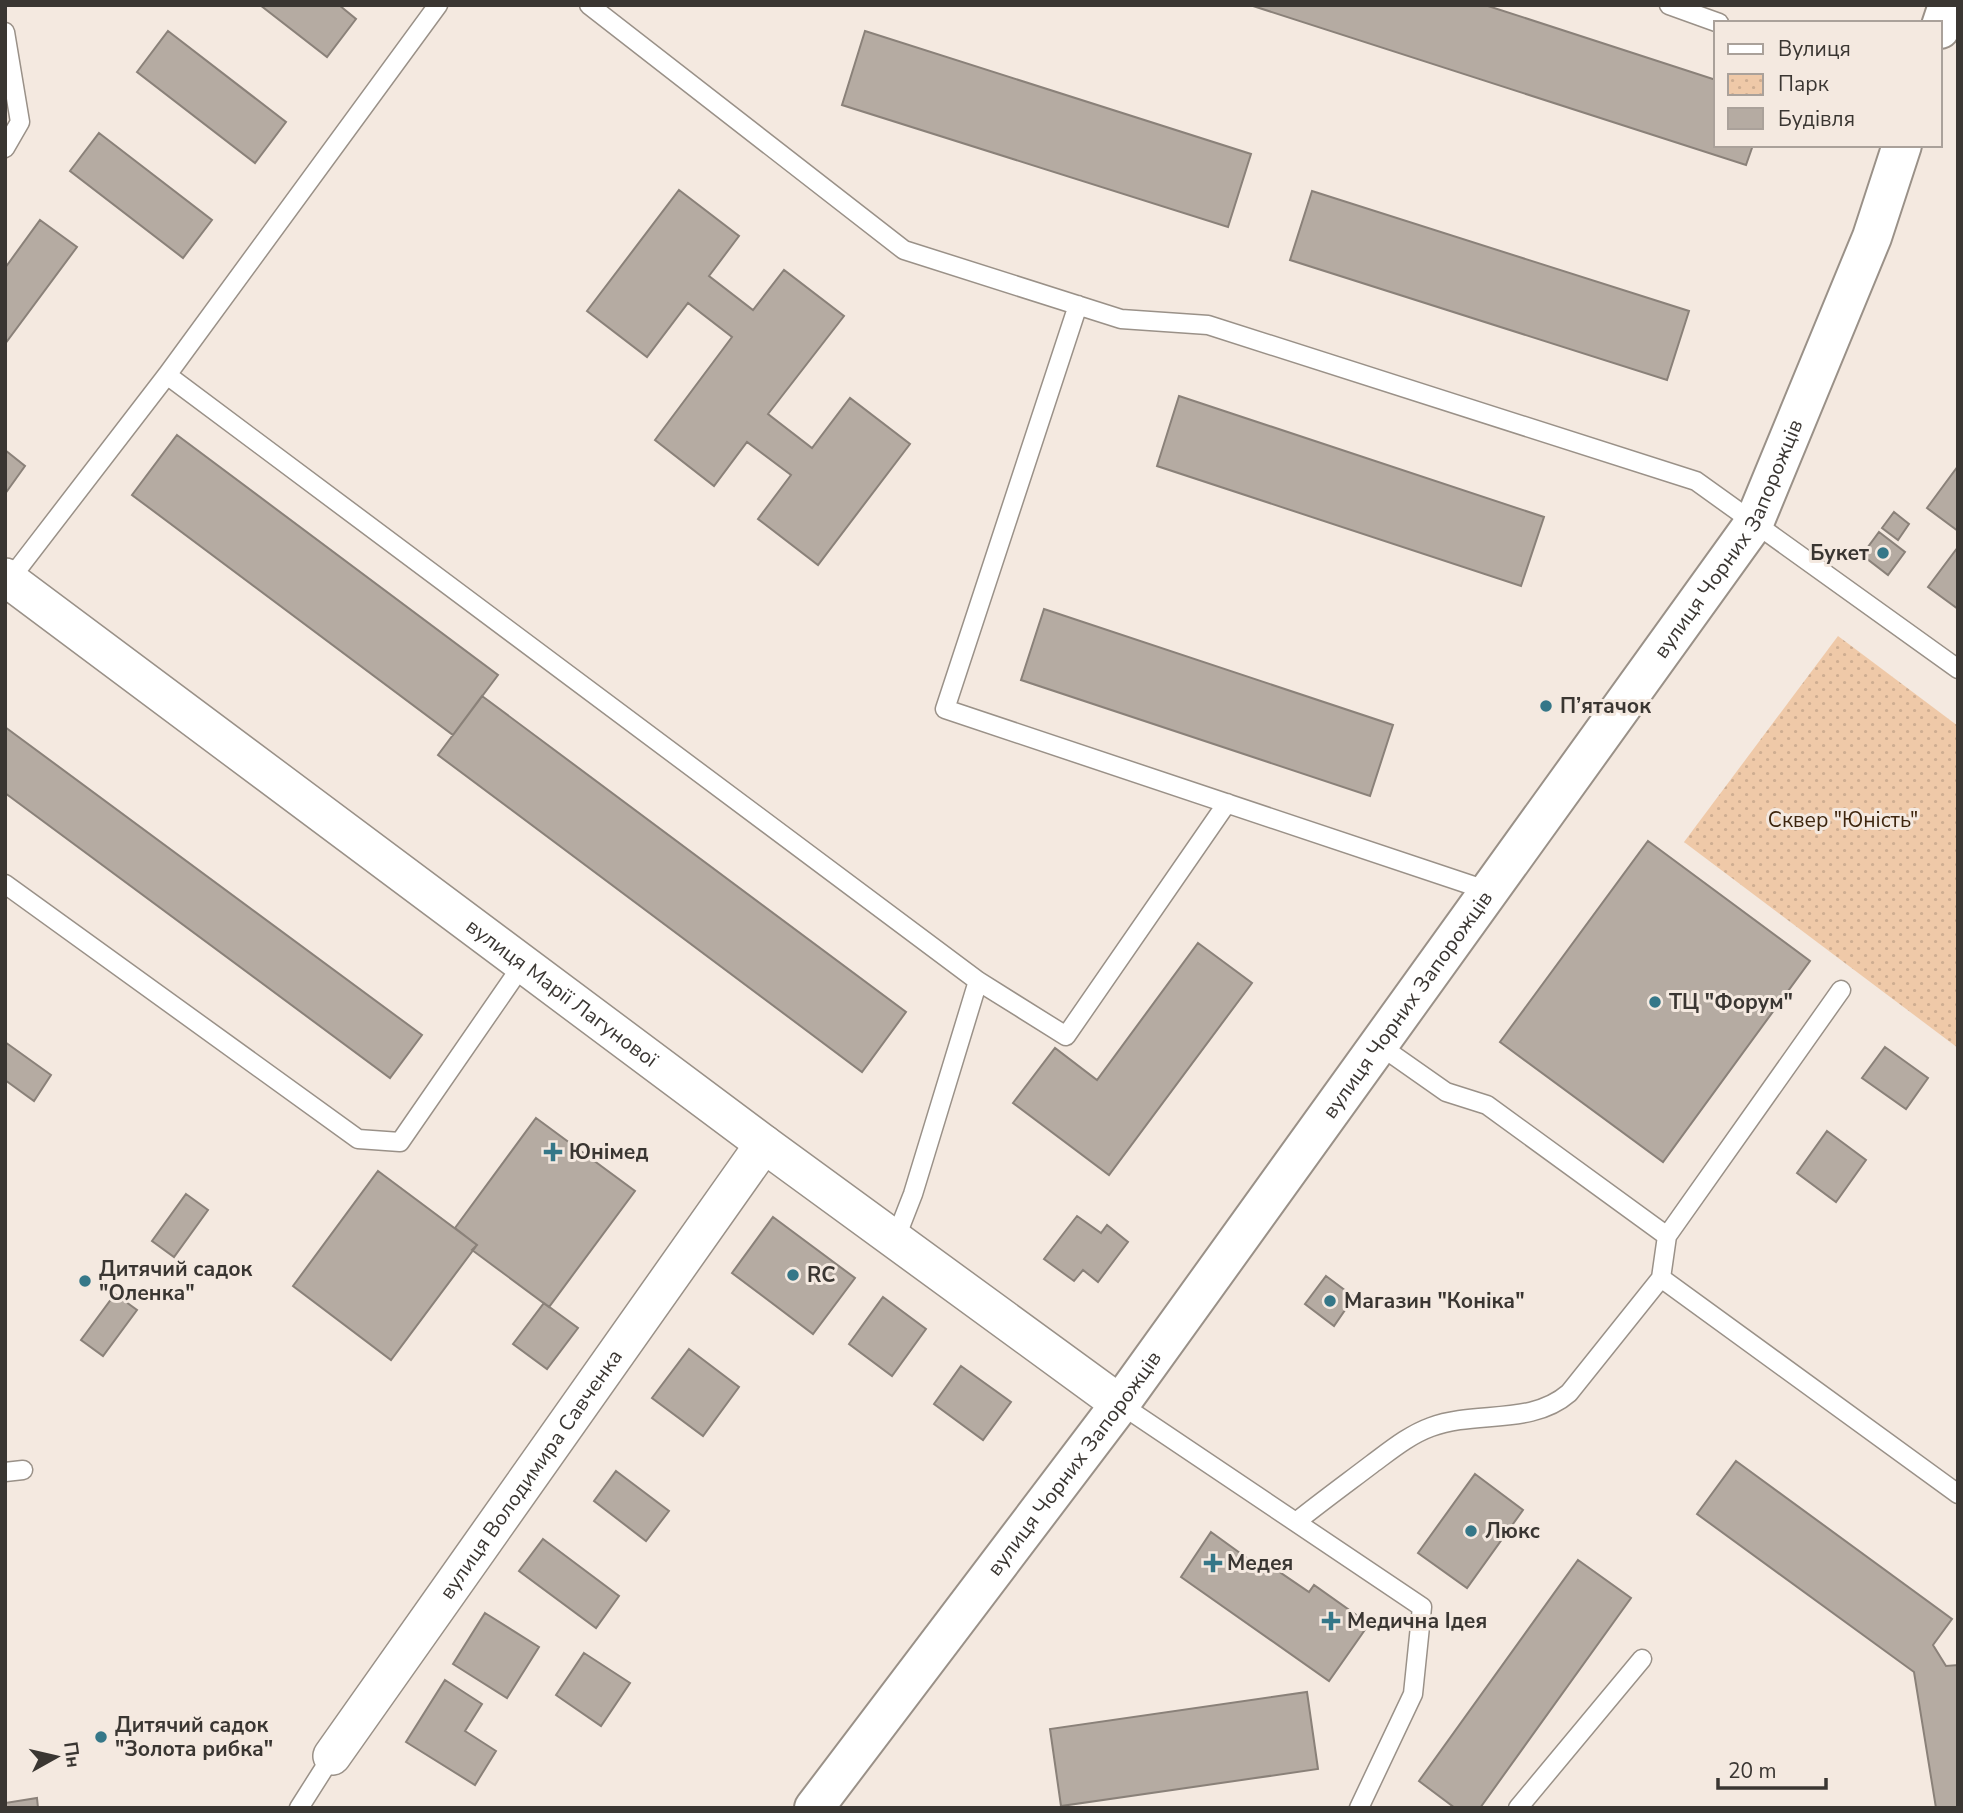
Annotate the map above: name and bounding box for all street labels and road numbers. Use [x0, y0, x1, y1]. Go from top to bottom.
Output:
street label: вулиця Чорних Запорожців [1647, 415, 1809, 664]
street label: вулиця Чорних Запорожців [1316, 885, 1499, 1124]
street label: вулиця Марії Лагунової [460, 912, 664, 1074]
street label: вулиця Володимира Савченка [433, 1344, 629, 1605]
street label: вулиця Чорних Запорожців [981, 1345, 1168, 1581]

